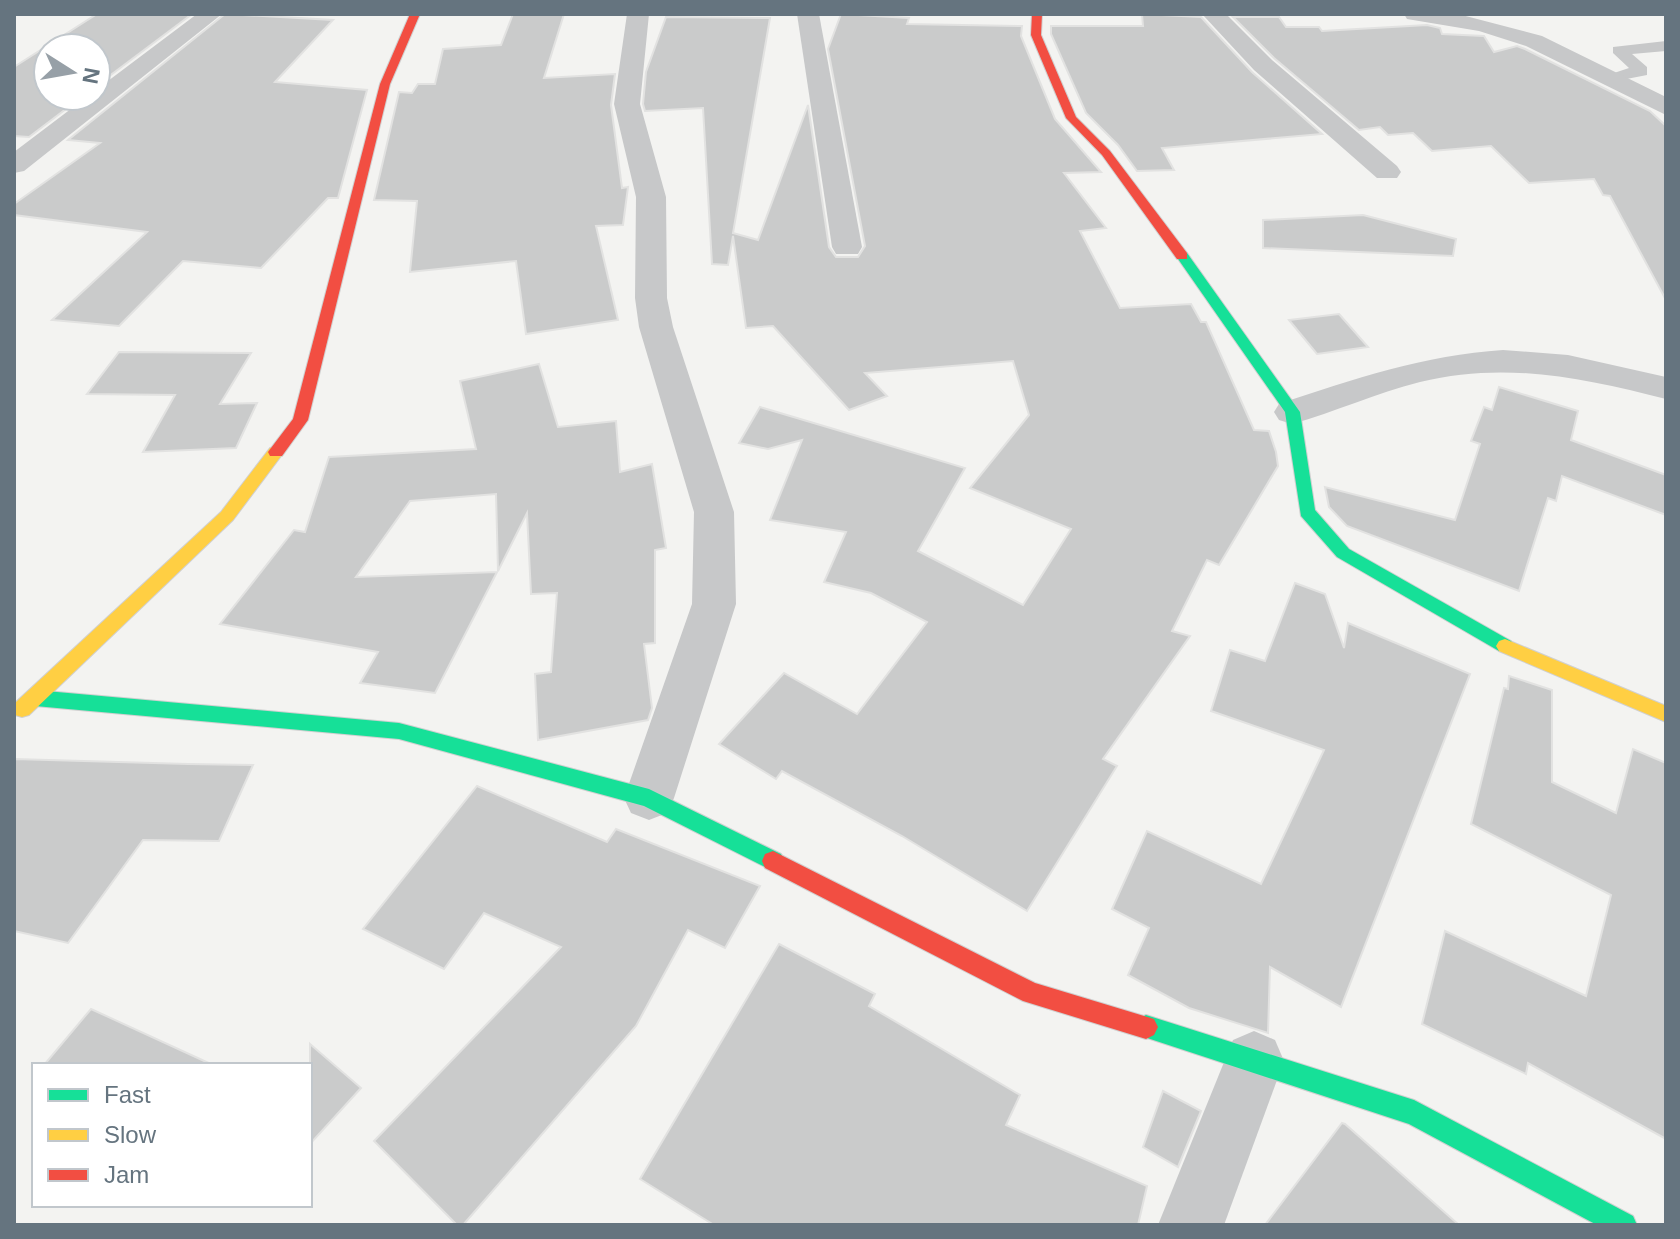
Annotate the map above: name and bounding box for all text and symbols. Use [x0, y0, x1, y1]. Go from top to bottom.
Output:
north arrow [32, 32, 112, 112]
text: N [77, 66, 105, 86]
legend [32, 1063, 312, 1207]
text: Fast [104, 1081, 151, 1108]
text: Slow [104, 1121, 157, 1148]
text: Jam [104, 1161, 149, 1188]

